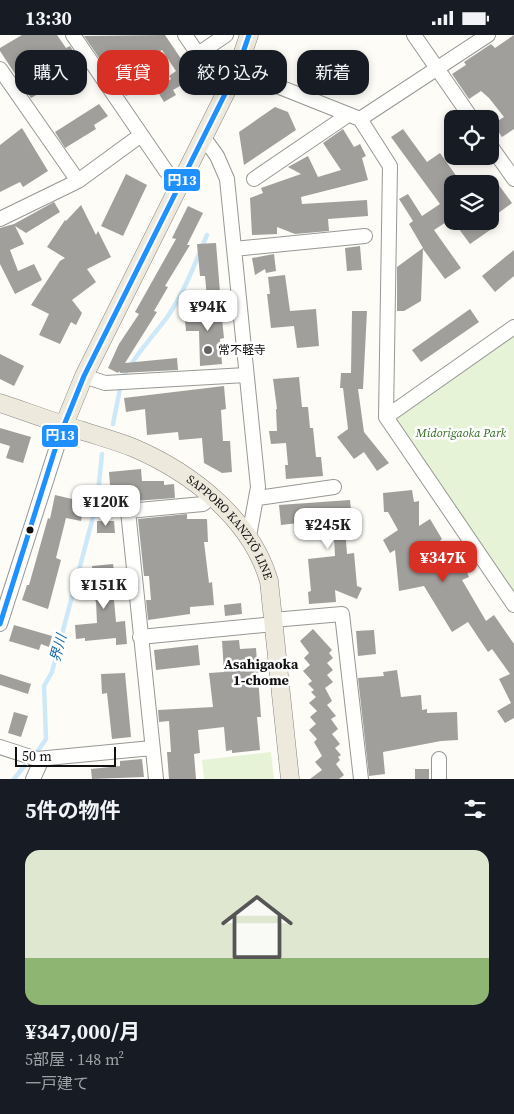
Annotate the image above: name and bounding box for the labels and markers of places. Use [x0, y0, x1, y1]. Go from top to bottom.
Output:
pin: ¥94K [178, 289, 238, 332]
place label: 常不軽寺 [218, 342, 266, 358]
marker: 常不軽寺 [202, 344, 214, 356]
pin: ¥120K [71, 485, 141, 527]
pin: ¥245K [293, 507, 363, 550]
unlabelled marker [25, 525, 35, 535]
pin: ¥347K [408, 541, 478, 583]
pin: ¥151K [69, 567, 139, 610]

